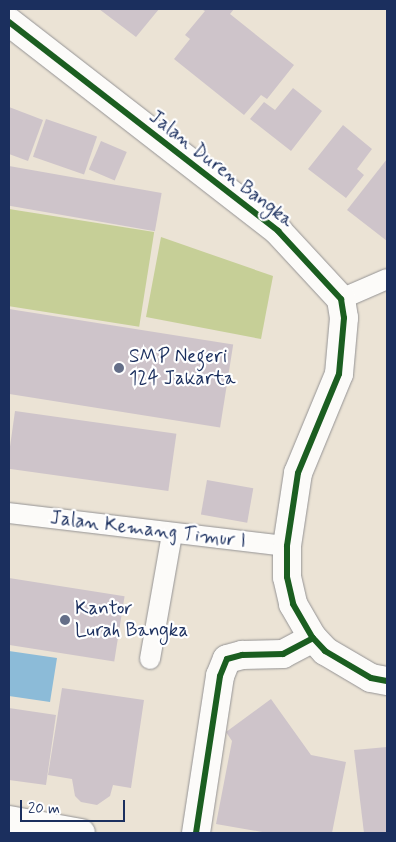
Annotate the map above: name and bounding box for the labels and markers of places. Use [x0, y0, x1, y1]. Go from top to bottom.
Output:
place label: SMP Negeri 124 Jakarta [129, 346, 236, 390]
marker: SMP Negeri 124 Jakarta [113, 362, 125, 374]
place label: Kantor Lurah Bangka [75, 598, 186, 642]
marker: Kantor Lurah Bangka [59, 614, 71, 626]

